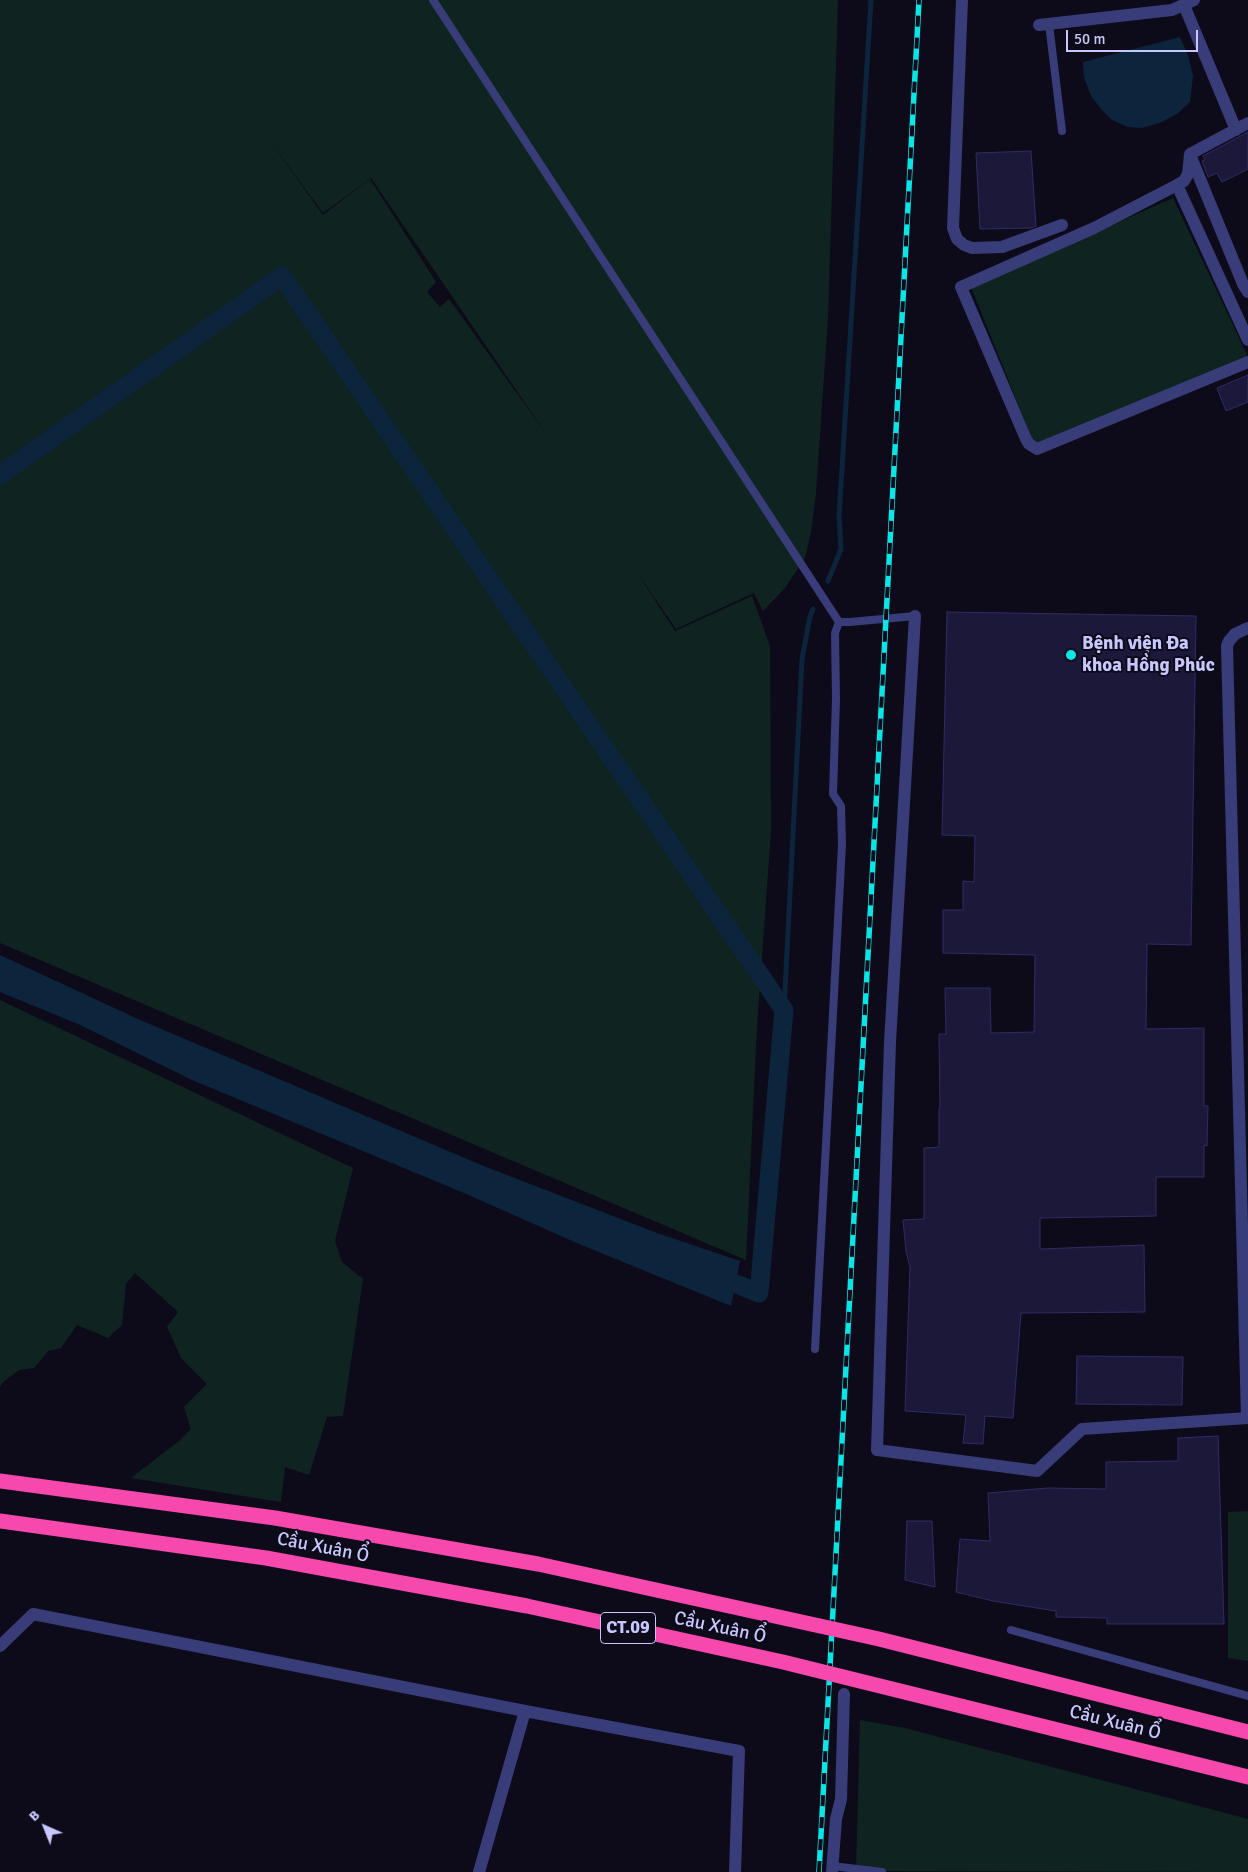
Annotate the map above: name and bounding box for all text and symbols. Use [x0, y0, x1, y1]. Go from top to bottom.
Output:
scale bar [1068, 20, 1200, 52]
text: 50 m [1074, 30, 1105, 48]
place label: Bệnh viện Đa khoa Hồng Phúc [1082, 633, 1215, 677]
marker: Bệnh viện Đa khoa Hồng Phúc [1064, 648, 1078, 662]
street label: Cầu Xuân Ổ [275, 1528, 371, 1568]
street label: Cầu Xuân Ổ [672, 1607, 768, 1649]
road number: CT.09 [600, 1612, 656, 1644]
street label: Cầu Xuân Ổ [1067, 1701, 1163, 1745]
north arrow [20, 1802, 70, 1852]
text: B [25, 1807, 43, 1825]

